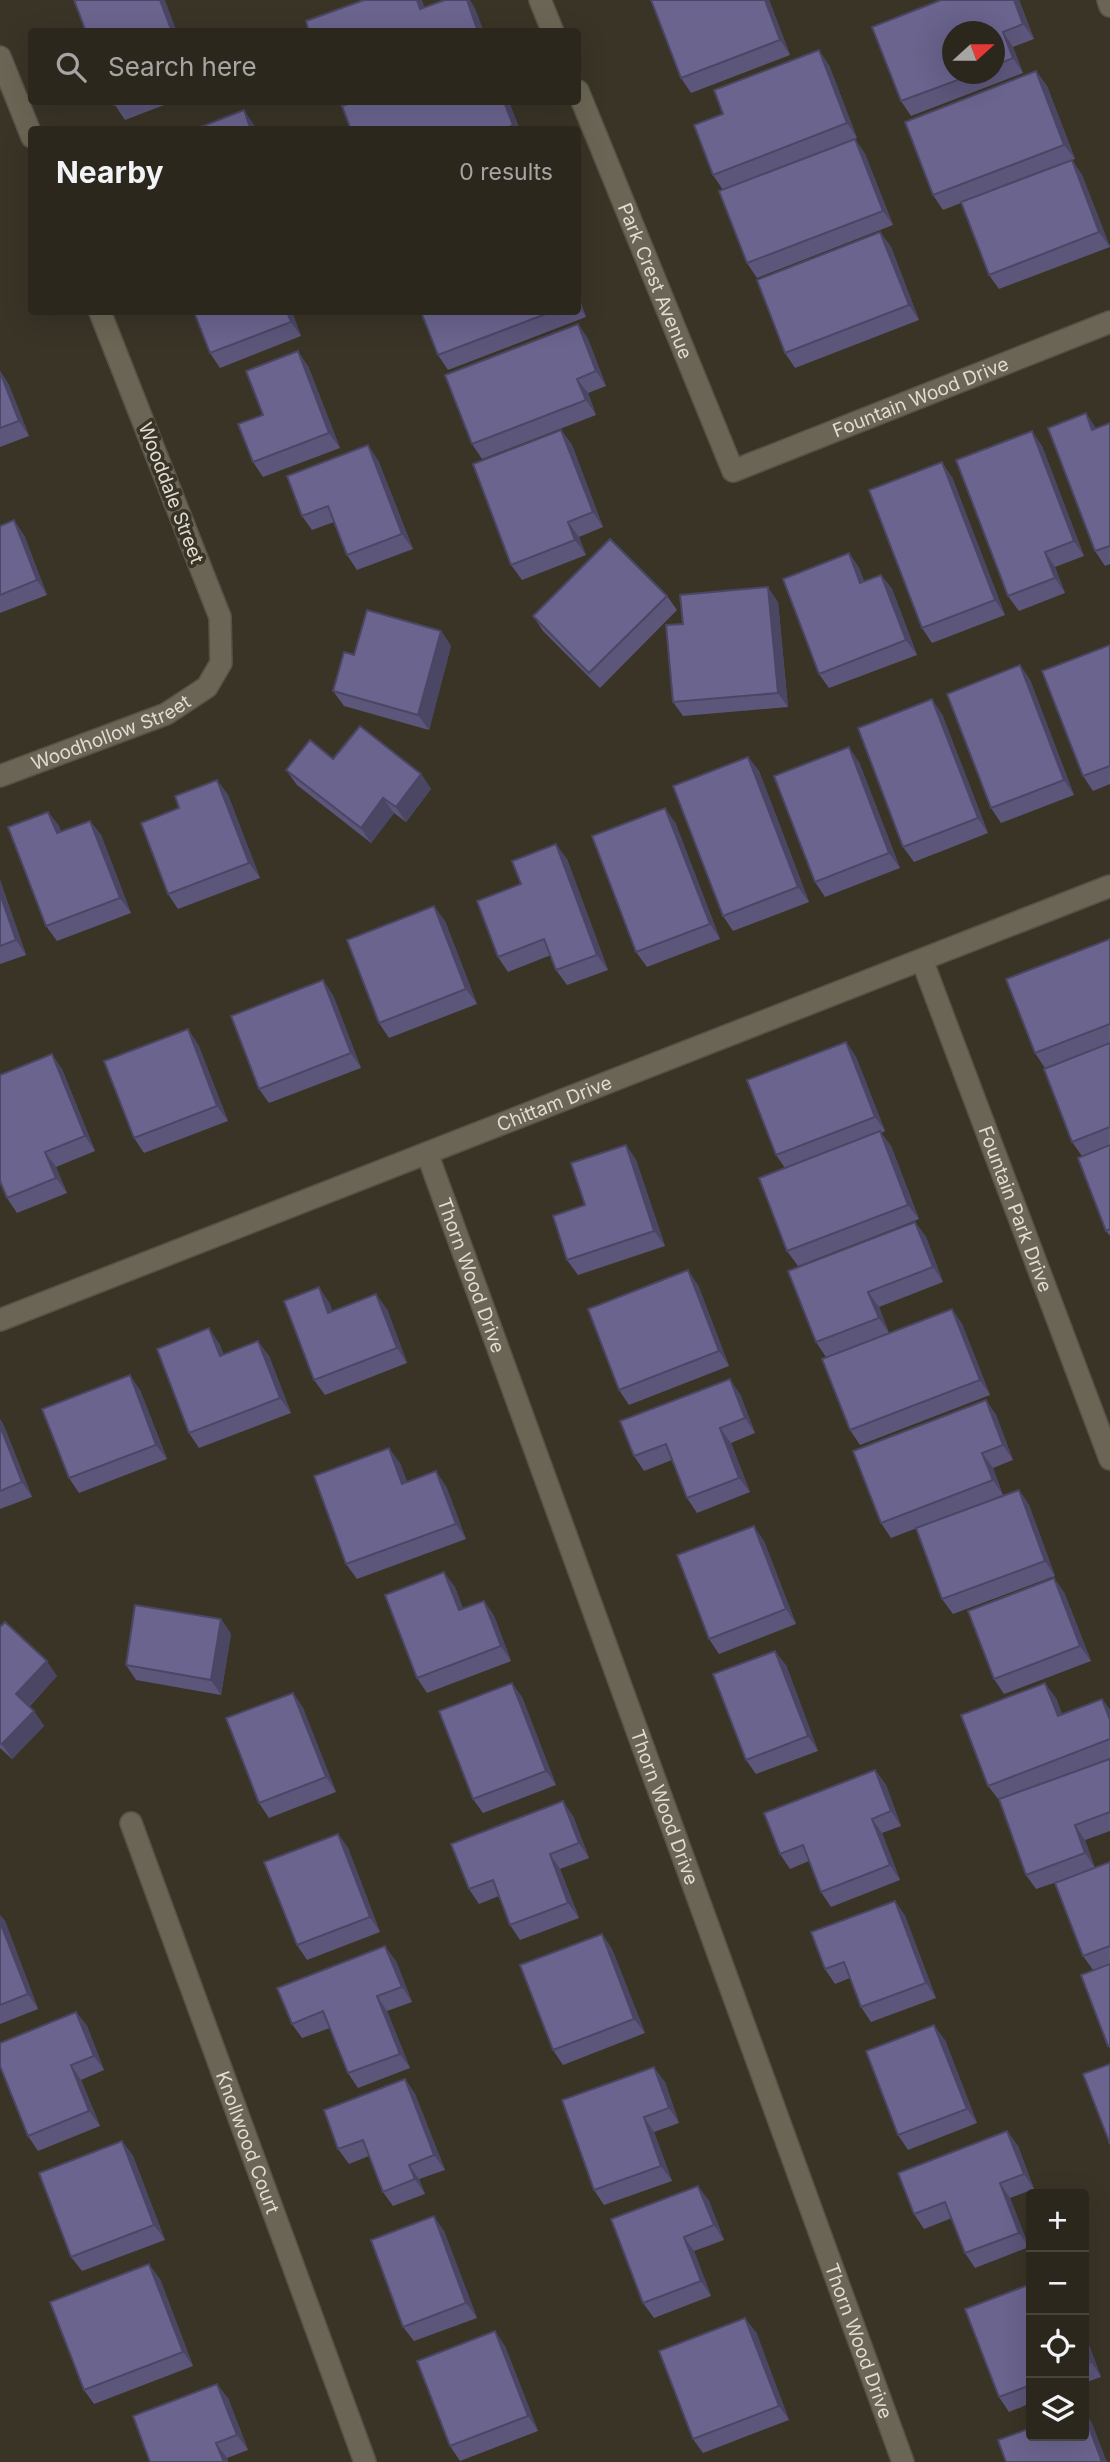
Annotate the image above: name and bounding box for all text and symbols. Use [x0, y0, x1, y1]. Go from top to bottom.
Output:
north arrow [942, 21, 1005, 84]
search box [28, 28, 581, 105]
icon: search [52, 48, 90, 86]
text: Search here [108, 51, 257, 82]
text: Nearby [56, 154, 164, 190]
text: 0 results [459, 158, 553, 186]
street label: Park Crest Avenue [613, 200, 697, 362]
street label: Fountain Wood Drive [829, 352, 1012, 442]
street label: Wooddale Street [134, 419, 208, 567]
street label: Woodhollow Street [28, 690, 195, 775]
street label: Chittam Drive [493, 1070, 615, 1136]
street label: Fountain Park Drive [974, 1123, 1058, 1295]
street label: Thorn Wood Drive [433, 1194, 510, 1356]
street label: Thorn Wood Drive [626, 1726, 704, 1888]
street label: Knollwood Court [211, 2068, 284, 2217]
map controls [1026, 2189, 1089, 2441]
button: + [1026, 2189, 1089, 2252]
button: − [1026, 2252, 1089, 2315]
street label: Thorn Wood Drive [820, 2260, 898, 2422]
button: locate [1026, 2315, 1089, 2378]
button: layers [1026, 2378, 1089, 2441]

